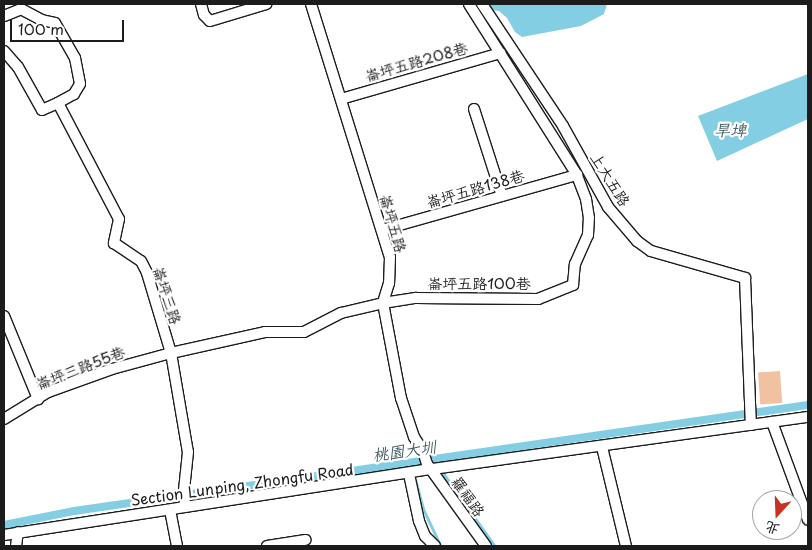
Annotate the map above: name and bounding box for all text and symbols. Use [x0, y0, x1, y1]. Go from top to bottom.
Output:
scale bar [12, 10, 126, 42]
text: 100 m [18, 17, 64, 40]
street label: 崙坪五路208巷 [362, 38, 470, 84]
water label: 旱埤 [714, 119, 746, 139]
street label: 上大五路 [587, 149, 635, 209]
street label: 崙坪五路138巷 [424, 165, 526, 211]
street label: 崙坪五路 [377, 192, 411, 254]
street label: 崙坪三路 [150, 264, 186, 326]
street label: 崙坪五路100巷 [427, 274, 531, 292]
street label: 崙坪三路55巷 [33, 342, 127, 392]
water label: 桃園大圳 [371, 436, 437, 464]
street label: Section Lunping, Zhongfu Road [129, 459, 355, 509]
street label: 羅福路 [449, 472, 489, 520]
north arrow [752, 490, 802, 540]
text: 北 [762, 516, 782, 541]

